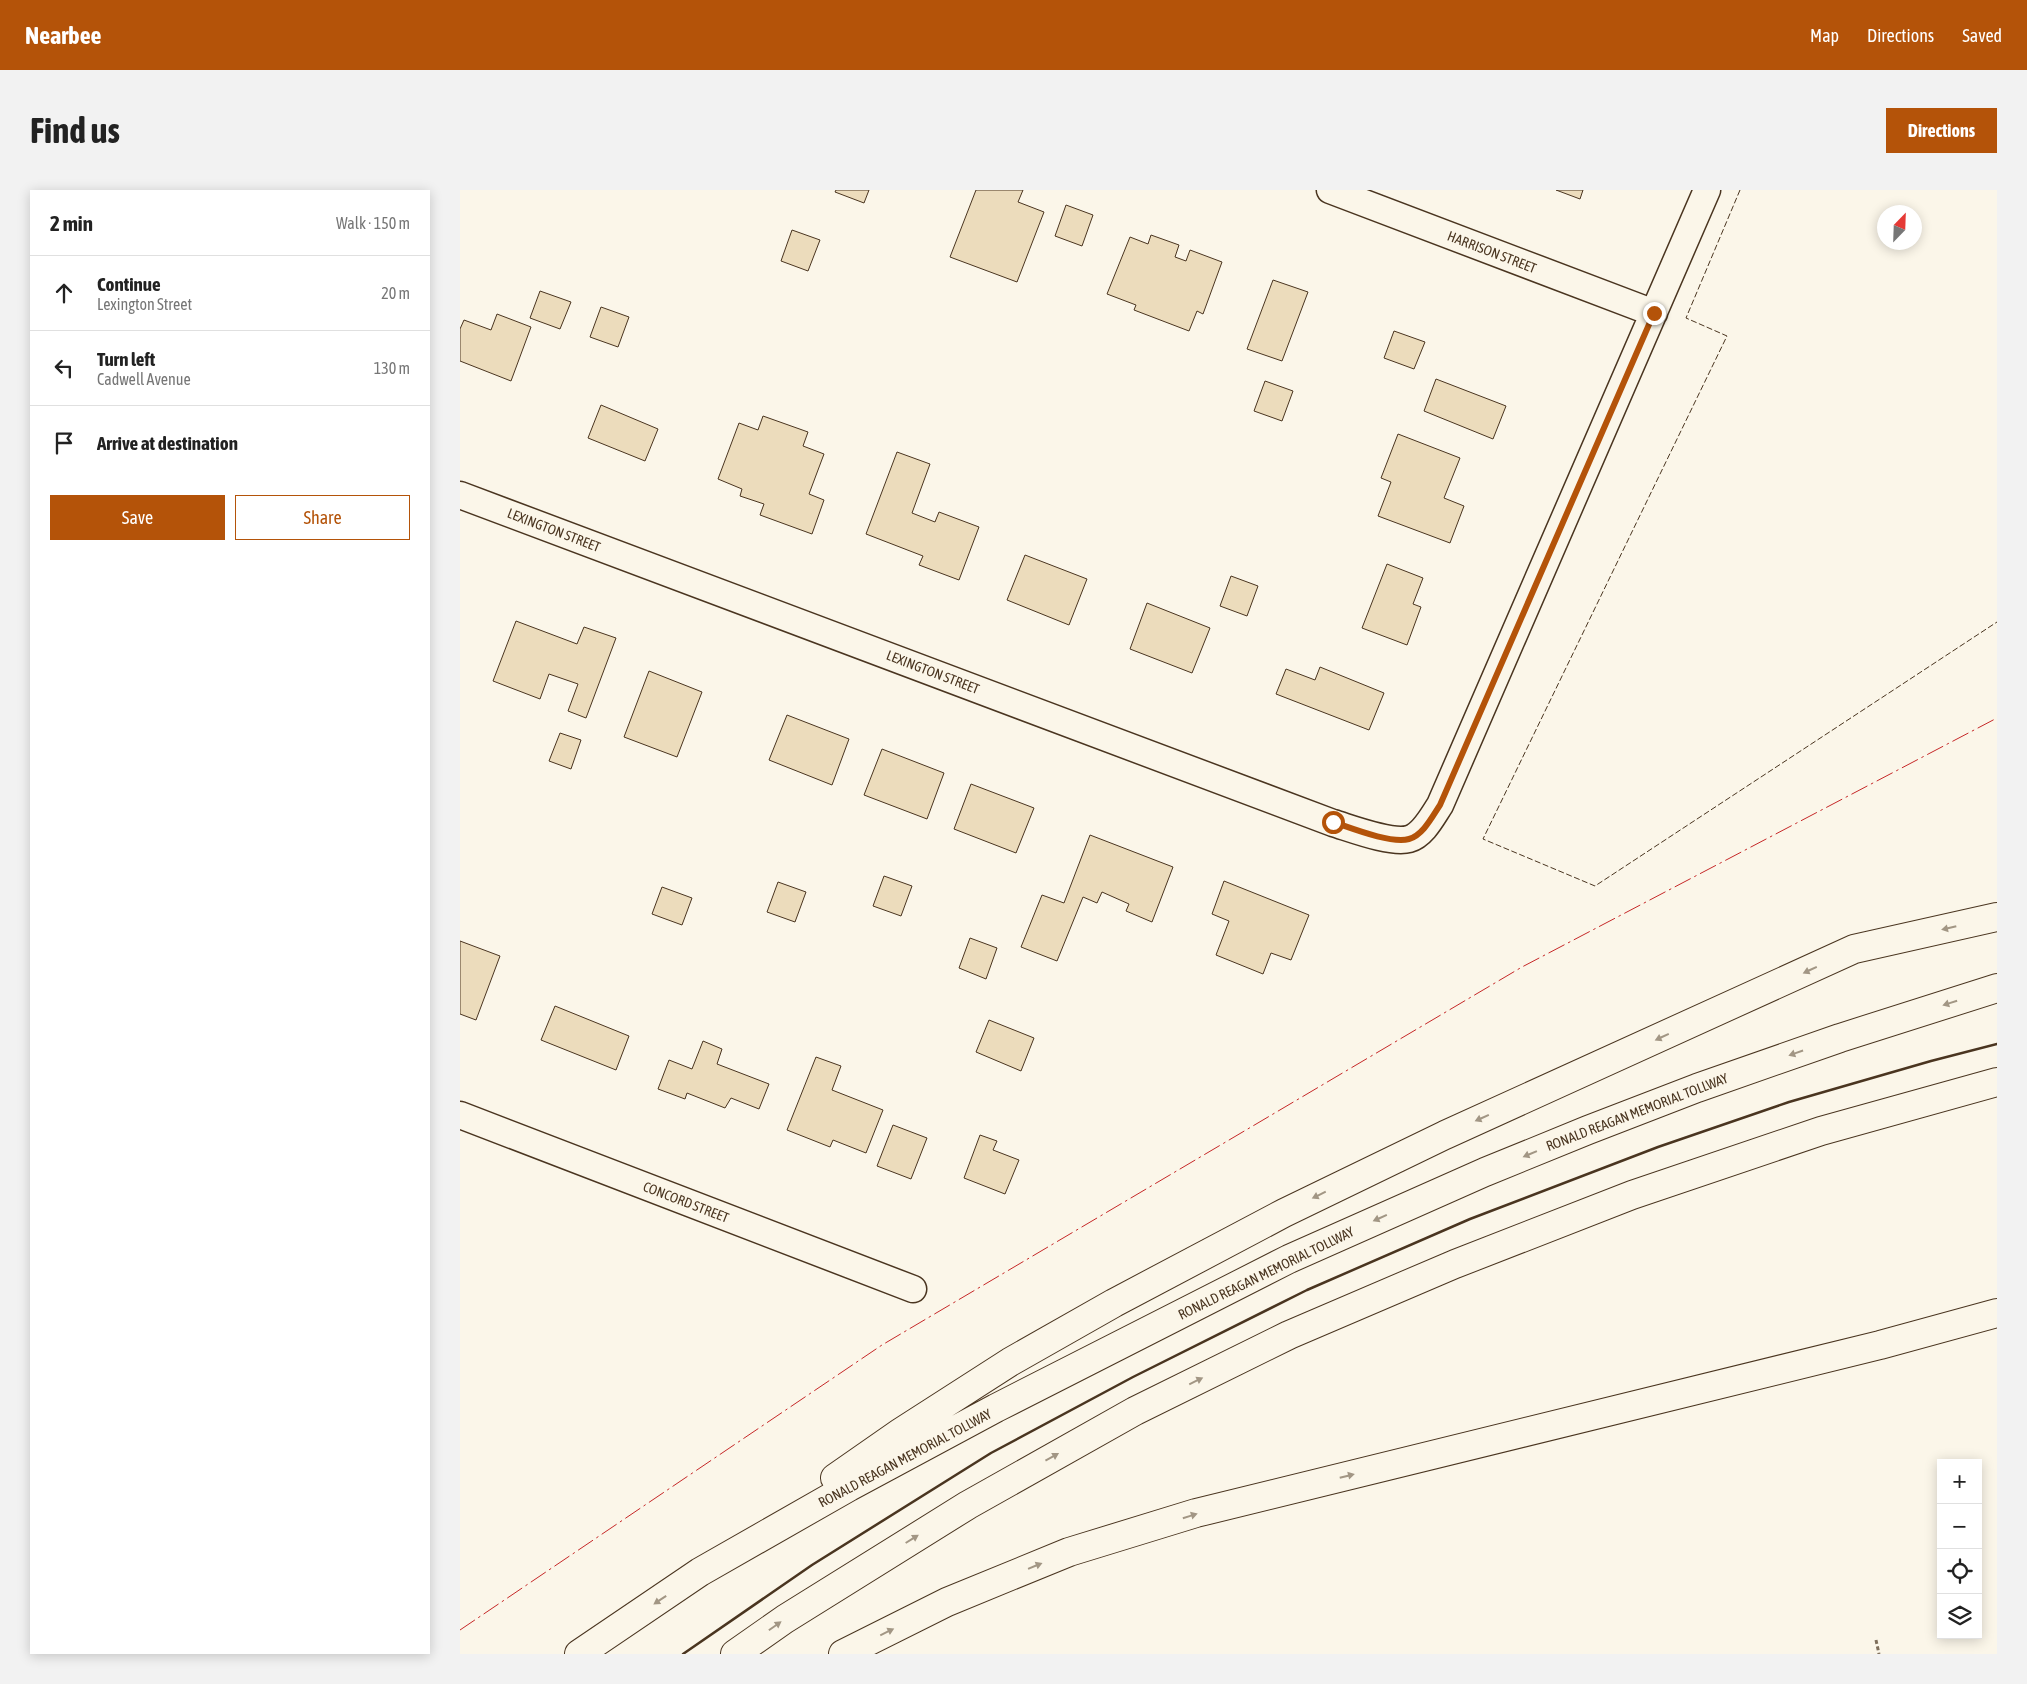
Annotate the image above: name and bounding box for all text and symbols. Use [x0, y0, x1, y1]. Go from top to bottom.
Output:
text: Nearbee [25, 22, 101, 49]
text: Map [1810, 25, 1839, 46]
text: Directions [1867, 25, 1934, 46]
text: Saved [1962, 25, 2002, 46]
button: Directions [1886, 108, 1997, 153]
text: Find us [30, 110, 120, 150]
north arrow [1877, 205, 1922, 250]
text: 2 min [50, 211, 93, 235]
text: Walk · 150 m [336, 214, 410, 232]
street label: HARRISON STREET [1445, 228, 1539, 276]
text: Continue [97, 273, 161, 295]
icon: ahead [50, 279, 78, 307]
text: 20 m [381, 284, 410, 302]
text: Lexington Street [97, 295, 192, 313]
route end [1643, 302, 1666, 325]
text: Turn left [97, 348, 155, 370]
icon: left [50, 354, 78, 382]
text: 130 m [374, 359, 410, 377]
text: Cadwell Avenue [97, 370, 191, 388]
icon: arrive [50, 429, 78, 457]
text: Arrive at destination [97, 432, 238, 454]
button: Save [50, 495, 225, 540]
button: Share [235, 495, 410, 540]
street label: LEXINGTON STREET [505, 505, 603, 555]
street label: LEXINGTON STREET [884, 647, 982, 697]
route start [1322, 811, 1345, 834]
one-way arrow [1942, 924, 1957, 932]
one-way arrow [1803, 966, 1817, 974]
one-way arrow [1943, 999, 1958, 1007]
one-way arrow [1655, 1034, 1669, 1042]
one-way arrow [1788, 1049, 1803, 1057]
street label: RONALD REAGAN MEMORIAL TOLLWAY [1544, 1070, 1731, 1154]
one-way arrow [1475, 1115, 1489, 1123]
one-way arrow [1522, 1151, 1537, 1158]
street label: CONCORD STREET [641, 1178, 731, 1226]
one-way arrow [1312, 1191, 1327, 1200]
one-way arrow [1373, 1215, 1387, 1223]
street label: RONALD REAGAN MEMORIAL TOLLWAY [1175, 1223, 1357, 1323]
one-way arrow [1189, 1377, 1203, 1385]
street label: RONALD REAGAN MEMORIAL TOLLWAY [816, 1405, 995, 1511]
one-way arrow [1045, 1453, 1060, 1461]
map controls [1937, 1459, 1982, 1639]
button: + [1937, 1459, 1982, 1504]
one-way arrow [1340, 1472, 1355, 1480]
button: − [1937, 1504, 1982, 1549]
one-way arrow [1182, 1511, 1197, 1519]
one-way arrow [906, 1535, 919, 1544]
button: locate [1937, 1549, 1982, 1594]
one-way arrow [1028, 1562, 1043, 1570]
button: layers [1937, 1594, 1982, 1639]
one-way arrow [653, 1595, 667, 1605]
one-way arrow [768, 1621, 782, 1631]
one-way arrow [880, 1628, 894, 1636]

